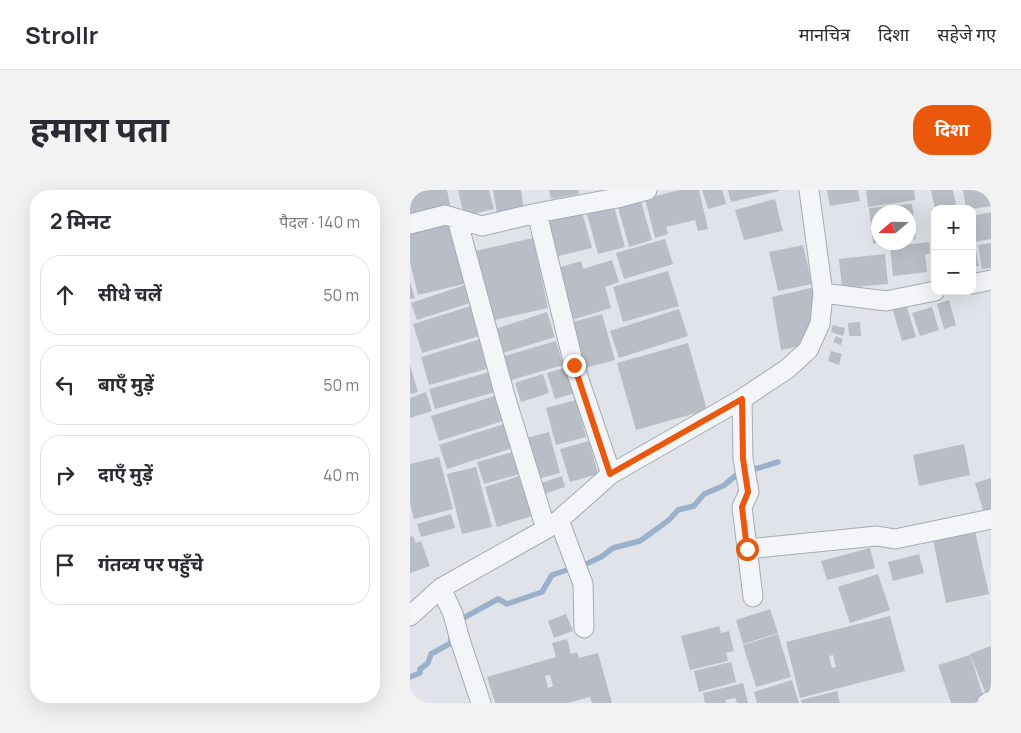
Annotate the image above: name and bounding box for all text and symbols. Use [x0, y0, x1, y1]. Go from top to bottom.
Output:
text: Strollr [25, 18, 98, 51]
text: मानचित्र [799, 22, 850, 46]
text: दिशा [878, 22, 909, 46]
text: सहेजे गए [937, 22, 996, 46]
text: हमारा पता [30, 105, 169, 153]
button: दिशा [913, 105, 991, 155]
north arrow [871, 205, 916, 250]
map controls [931, 205, 976, 295]
button: + [931, 205, 976, 250]
text: 2 मिनट [50, 207, 111, 235]
text: पैदल · 140 m [279, 211, 360, 233]
button: − [931, 250, 976, 295]
icon: ahead [51, 281, 79, 309]
text: सीधे चलें [98, 281, 162, 307]
text: 50 m [323, 284, 359, 306]
route end [563, 354, 586, 377]
icon: left [51, 371, 79, 399]
text: बाएँ मुड़ें [98, 371, 154, 397]
text: 50 m [323, 374, 359, 396]
icon: right [51, 461, 79, 489]
text: दाएँ मुड़ें [98, 461, 153, 487]
text: 40 m [323, 464, 359, 486]
route start [736, 538, 759, 561]
icon: arrive [51, 551, 79, 579]
text: गंतव्य पर पहुँचे [98, 551, 203, 577]

